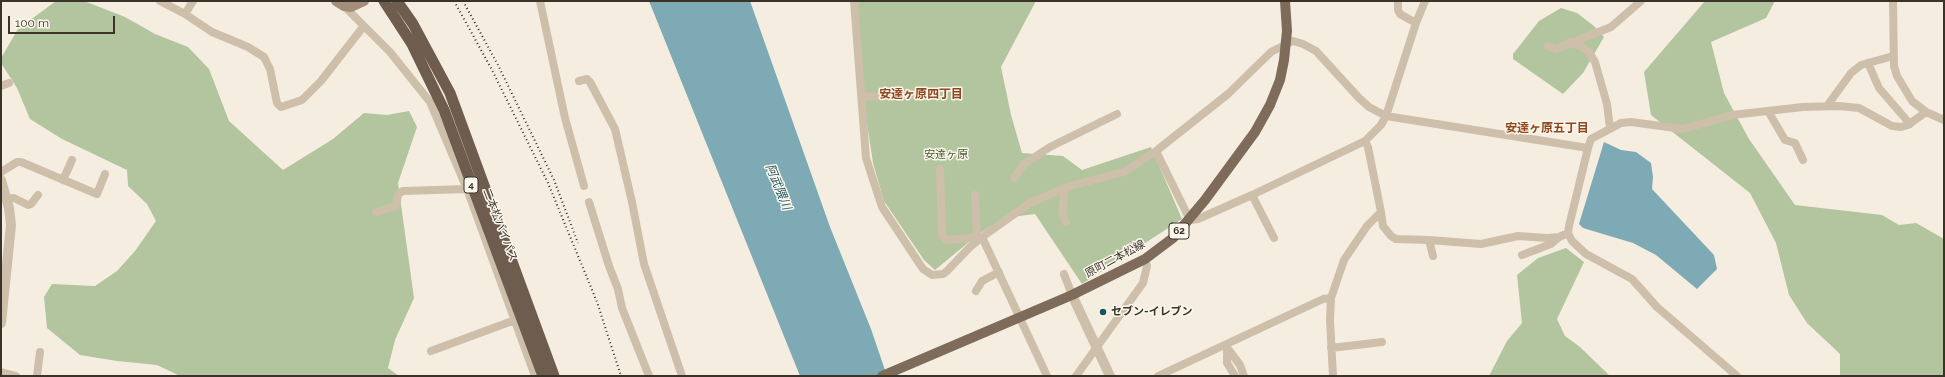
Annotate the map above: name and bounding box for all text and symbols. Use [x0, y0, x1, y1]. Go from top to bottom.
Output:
scale bar [10, 8, 117, 34]
text: 100 m [15, 16, 49, 30]
district label: 安達ヶ原四丁目 [879, 87, 963, 101]
district label: 安達ヶ原五丁目 [1505, 121, 1589, 135]
park label: 安達ヶ原 [924, 148, 968, 162]
water label: 阿武隈川 [762, 162, 794, 212]
road number: 4 [464, 177, 478, 193]
street label: 二本松バイパス [480, 187, 520, 263]
road number: 62 [1169, 223, 1189, 239]
street label: 原町二本松線 [1083, 238, 1147, 280]
place label: セブン-イレブン [1111, 305, 1193, 319]
marker: セブン-イレブン [1098, 307, 1108, 317]

